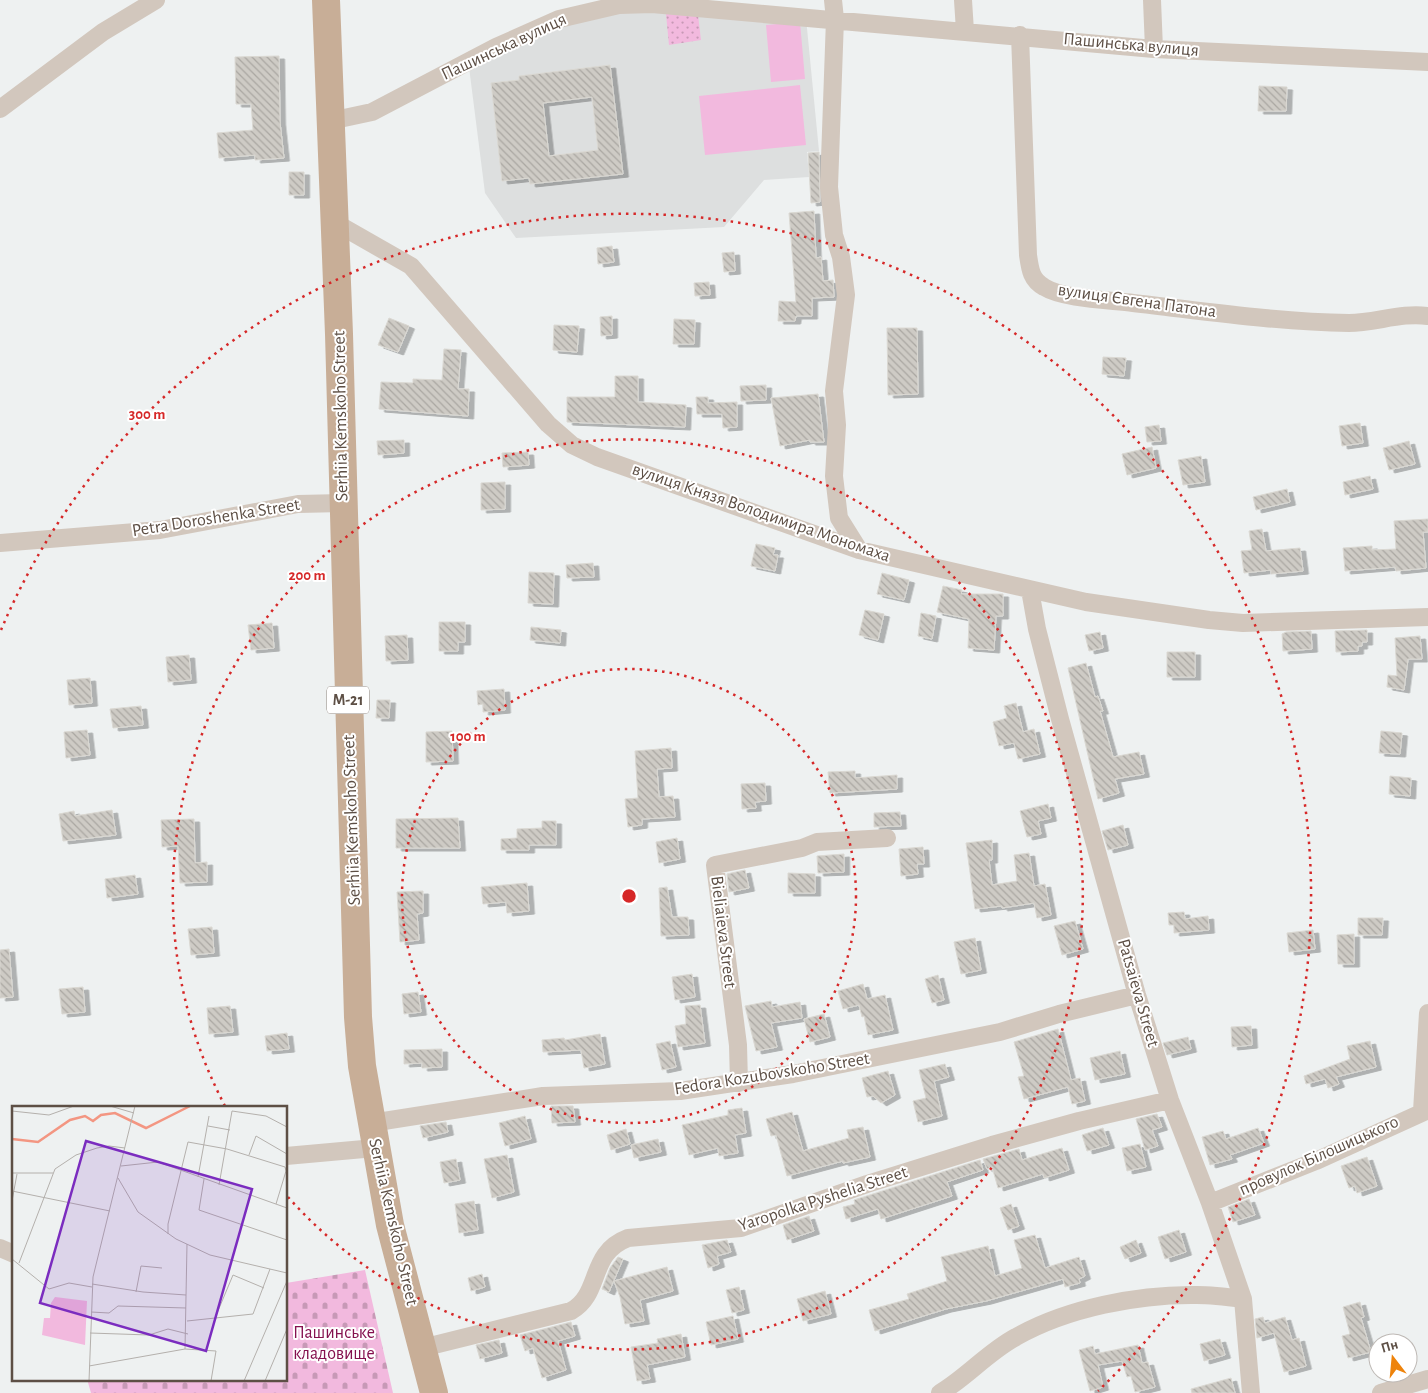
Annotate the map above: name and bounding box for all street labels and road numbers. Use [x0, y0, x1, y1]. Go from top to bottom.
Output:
street label: Пашинська вулиця [439, 10, 569, 84]
street label: Пашинська вулиця [1062, 30, 1200, 60]
street label: вулиця Євгена Патона [1057, 281, 1217, 321]
street label: Serhiia Kemskoho Street [331, 330, 351, 502]
street label: вулиця Князя Володимира Мономаха [630, 460, 892, 566]
street label: Petra Doroshenka Street [131, 496, 301, 540]
road number: М-21 [327, 686, 369, 714]
street label: Serhiia Kemskoho Street [340, 734, 364, 906]
street label: Bieliaieva Street [707, 875, 739, 989]
street label: Patsaieva Street [1114, 937, 1162, 1049]
street label: Fedora Kozubovskoho Street [673, 1050, 871, 1098]
street label: провулок Білошицького [1237, 1113, 1401, 1199]
street label: Serhiia Kemskoho Street [365, 1137, 421, 1307]
street label: Yaropolka Pyshelia Street [736, 1163, 910, 1235]

